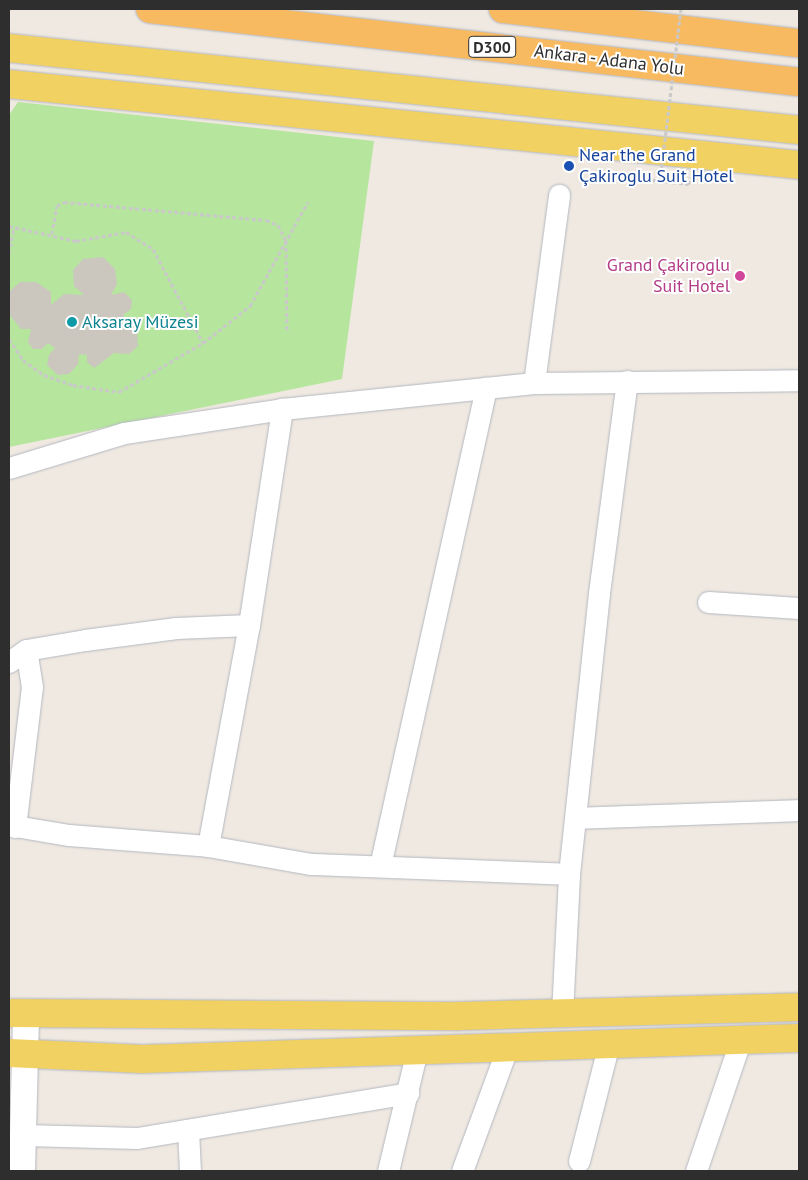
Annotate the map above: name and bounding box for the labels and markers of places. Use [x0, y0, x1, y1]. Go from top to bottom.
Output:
place label: Near the Grand Çakiroglu Suit Hotel [579, 145, 734, 188]
marker: Near the Grand Çakiroglu Suit Hotel [563, 160, 575, 172]
place label: Grand Çakiroglu Suit Hotel [607, 255, 730, 298]
marker: Grand Çakiroglu Suit Hotel [734, 270, 746, 282]
place label: Aksaray Müzesi [82, 311, 199, 333]
marker: Aksaray Müzesi [66, 316, 78, 328]

